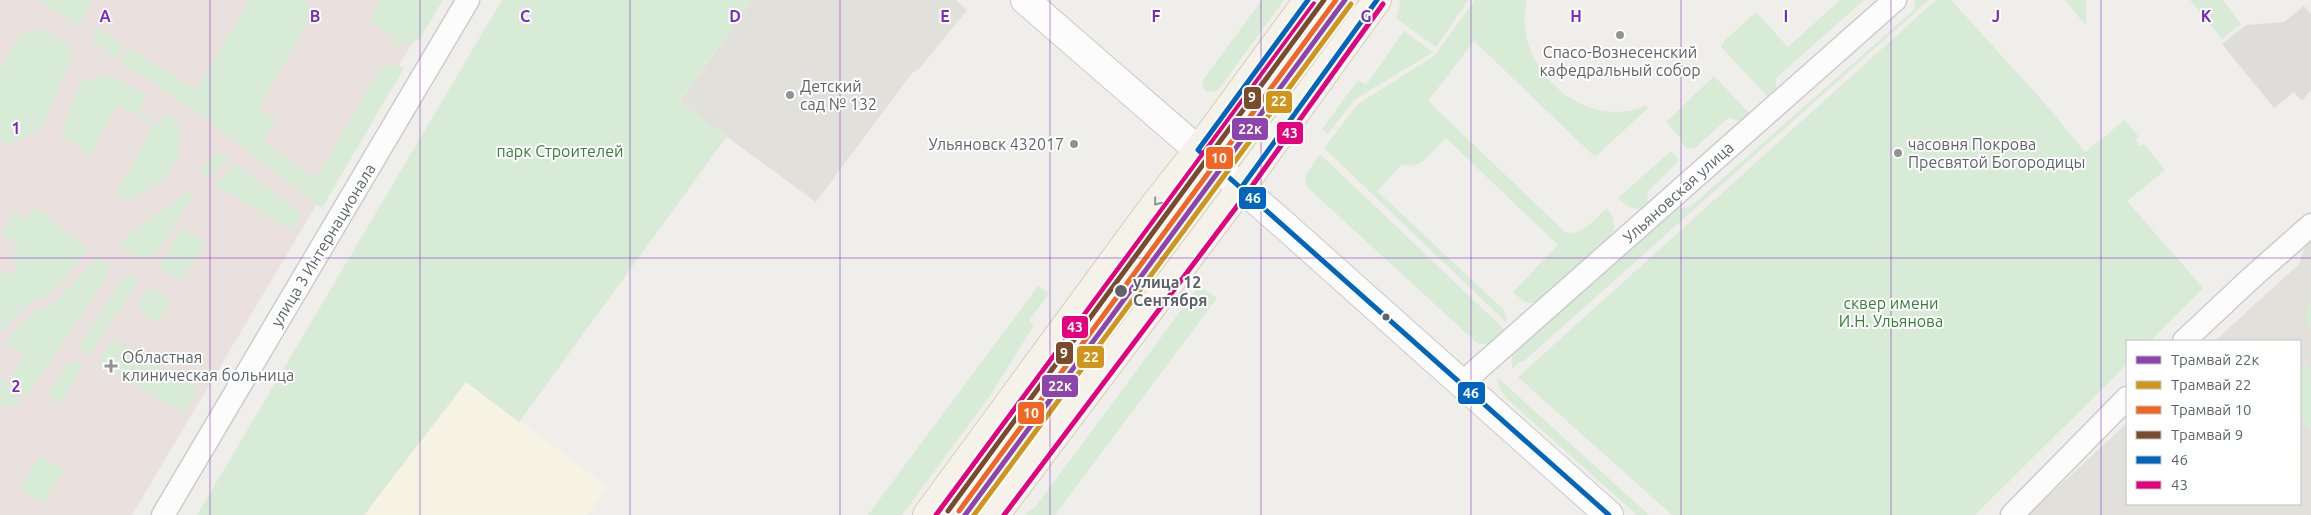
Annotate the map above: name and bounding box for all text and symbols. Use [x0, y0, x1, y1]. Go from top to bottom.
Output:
text: A [99, 7, 111, 25]
text: B [310, 7, 320, 25]
text: C [520, 7, 530, 25]
text: D [729, 7, 741, 25]
text: E [940, 7, 950, 25]
text: F [1152, 7, 1161, 25]
text: G [1360, 7, 1372, 25]
text: H [1570, 7, 1582, 25]
text: I [1784, 7, 1788, 25]
text: J [1992, 7, 2000, 25]
text: K [2201, 7, 2212, 25]
marker: Спасо-Вознесенский кафедральный собор [1614, 29, 1626, 41]
place label: Спасо-Вознесенский кафедральный собор [1539, 43, 1701, 79]
place label: Детский сад № 132 [800, 77, 877, 113]
line badge: 9 [1243, 86, 1262, 110]
marker: Детский сад № 132 [784, 89, 796, 101]
text: 9 [1248, 89, 1256, 105]
line badge: 22 [1265, 90, 1293, 114]
text: 22 [1271, 93, 1287, 109]
line badge: 22к [1231, 117, 1269, 141]
text: 1 [11, 119, 21, 137]
text: 22к [1238, 121, 1262, 137]
line badge: 43 [1276, 121, 1304, 145]
text: 43 [1282, 125, 1298, 141]
place label: Ульяновск 432017 [929, 135, 1064, 153]
place label: часовня Покрова Пресвятой Богородицы [1908, 135, 2086, 171]
marker: Ульяновск 432017 [1068, 138, 1080, 150]
street label: Ульяновская улица [1619, 138, 1737, 246]
park label: парк Строителей [496, 142, 624, 160]
line badge: 10 [1205, 146, 1234, 170]
marker: часовня Покрова Пресвятой Богородицы [1892, 147, 1904, 159]
text: 10 [1211, 150, 1227, 166]
street label: улица 3 Интернационала [267, 160, 379, 330]
line badge: 46 [1238, 186, 1267, 210]
text: 46 [1245, 190, 1261, 206]
one-way arrow [1154, 196, 1162, 205]
place label: улица 12 Сентября [1133, 273, 1207, 309]
marker: улица 12 Сентября [1113, 283, 1129, 299]
park label: сквер имени И.Н. Ульянова [1839, 294, 1943, 330]
unlabelled marker [1381, 312, 1391, 322]
line badge: 43 [1061, 315, 1089, 339]
text: 43 [1067, 319, 1083, 335]
legend [2126, 340, 2301, 505]
line badge: 9 [1055, 341, 1074, 365]
text: 9 [1060, 345, 1068, 361]
line badge: 22 [1076, 345, 1105, 369]
place label: Областная клиническая больница [122, 348, 294, 384]
text: 22 [1083, 349, 1099, 365]
text: Трамвай 22к [2171, 351, 2260, 368]
marker: Областная клиническая больница [104, 359, 118, 373]
line badge: 22к [1041, 374, 1079, 398]
text: Трамвай 22 [2171, 376, 2252, 393]
text: 2 [11, 377, 21, 395]
text: 22к [1048, 378, 1072, 394]
line badge: 46 [1457, 381, 1486, 405]
text: 46 [1463, 385, 1479, 401]
line badge: 10 [1017, 401, 1045, 425]
text: Трамвай 10 [2171, 401, 2252, 418]
text: 10 [1023, 405, 1039, 421]
text: Трамвай 9 [2171, 426, 2243, 443]
text: 46 [2171, 451, 2188, 468]
text: 43 [2171, 476, 2188, 493]

